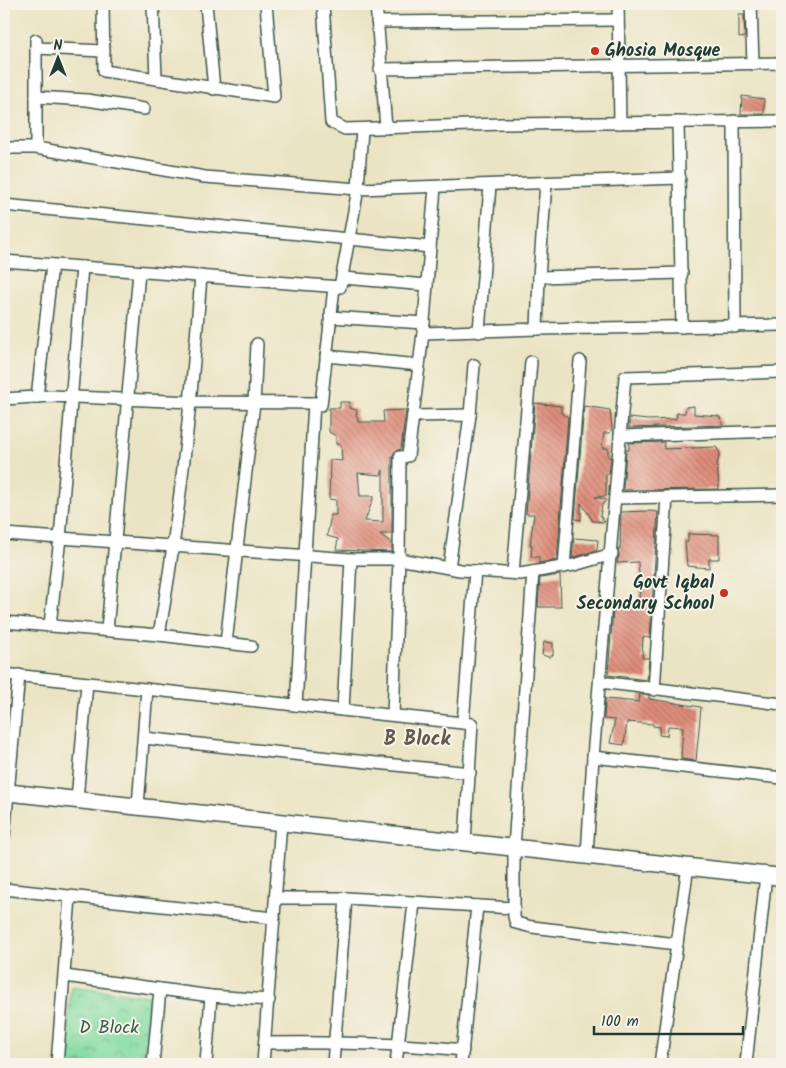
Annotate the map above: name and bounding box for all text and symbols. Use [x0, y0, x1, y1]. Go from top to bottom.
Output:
north arrow [32, 32, 82, 82]
text: N [54, 35, 63, 57]
place label: Ghosia Mosque [605, 37, 721, 66]
marker: Ghosia Mosque [589, 45, 601, 57]
place label: Govt Iqbal Secondary School [577, 569, 714, 619]
marker: Govt Iqbal Secondary School [718, 587, 730, 599]
district label: B Block [384, 724, 452, 756]
scale bar [594, 1003, 742, 1035]
text: 100 m [601, 1010, 639, 1034]
park label: D Block [79, 1014, 139, 1043]

